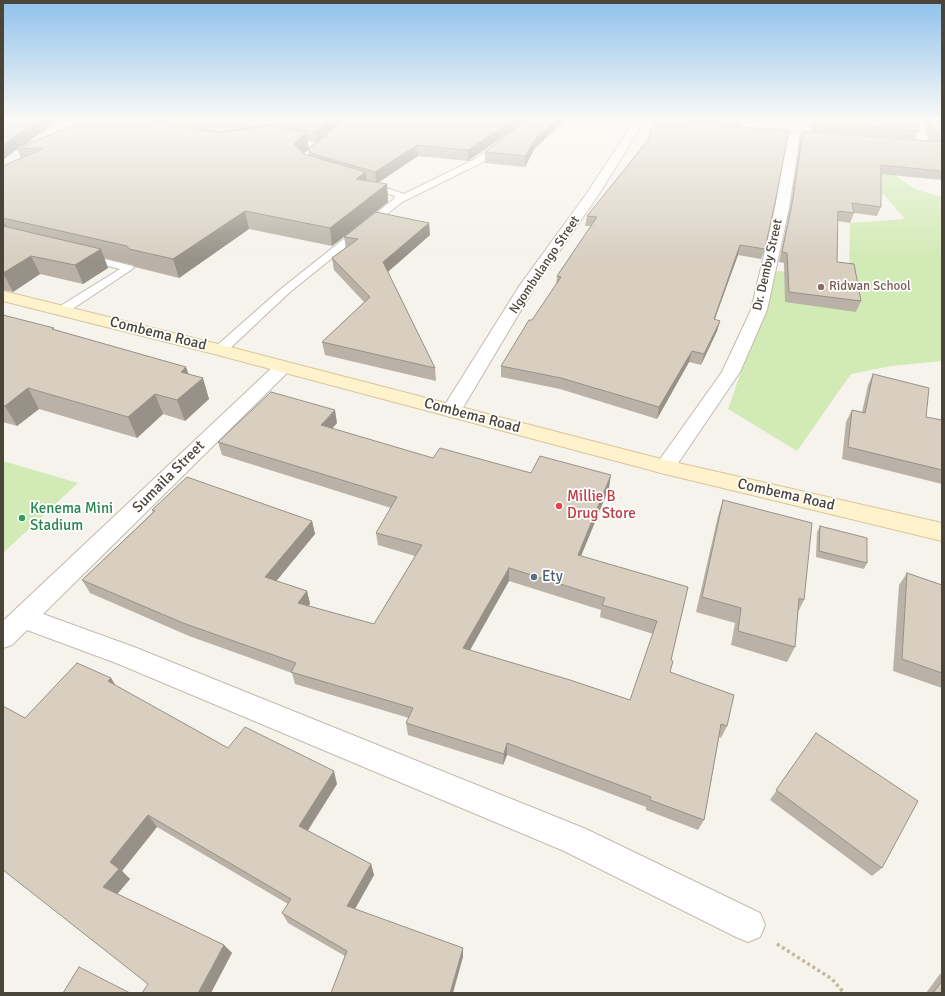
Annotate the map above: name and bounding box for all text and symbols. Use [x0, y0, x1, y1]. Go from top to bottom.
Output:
street label: Ngombulango Street [506, 213, 584, 317]
street label: Dr. Demby Street [750, 218, 786, 312]
place label: Ridwan School [829, 279, 911, 295]
marker: Ridwan School [816, 282, 826, 292]
street label: Combema Road [108, 313, 208, 355]
street label: Combema Road [422, 394, 522, 438]
street label: Sumaila Street [129, 437, 209, 517]
street label: Combema Road [736, 475, 836, 515]
place label: Millie B Drug Store [567, 488, 636, 523]
place label: Kenema Mini Stadium [30, 500, 113, 535]
marker: Millie B Drug Store [554, 501, 564, 511]
marker: Kenema Mini Stadium [17, 513, 27, 523]
place label: Ety [542, 568, 563, 586]
marker: Ety [529, 572, 539, 582]

